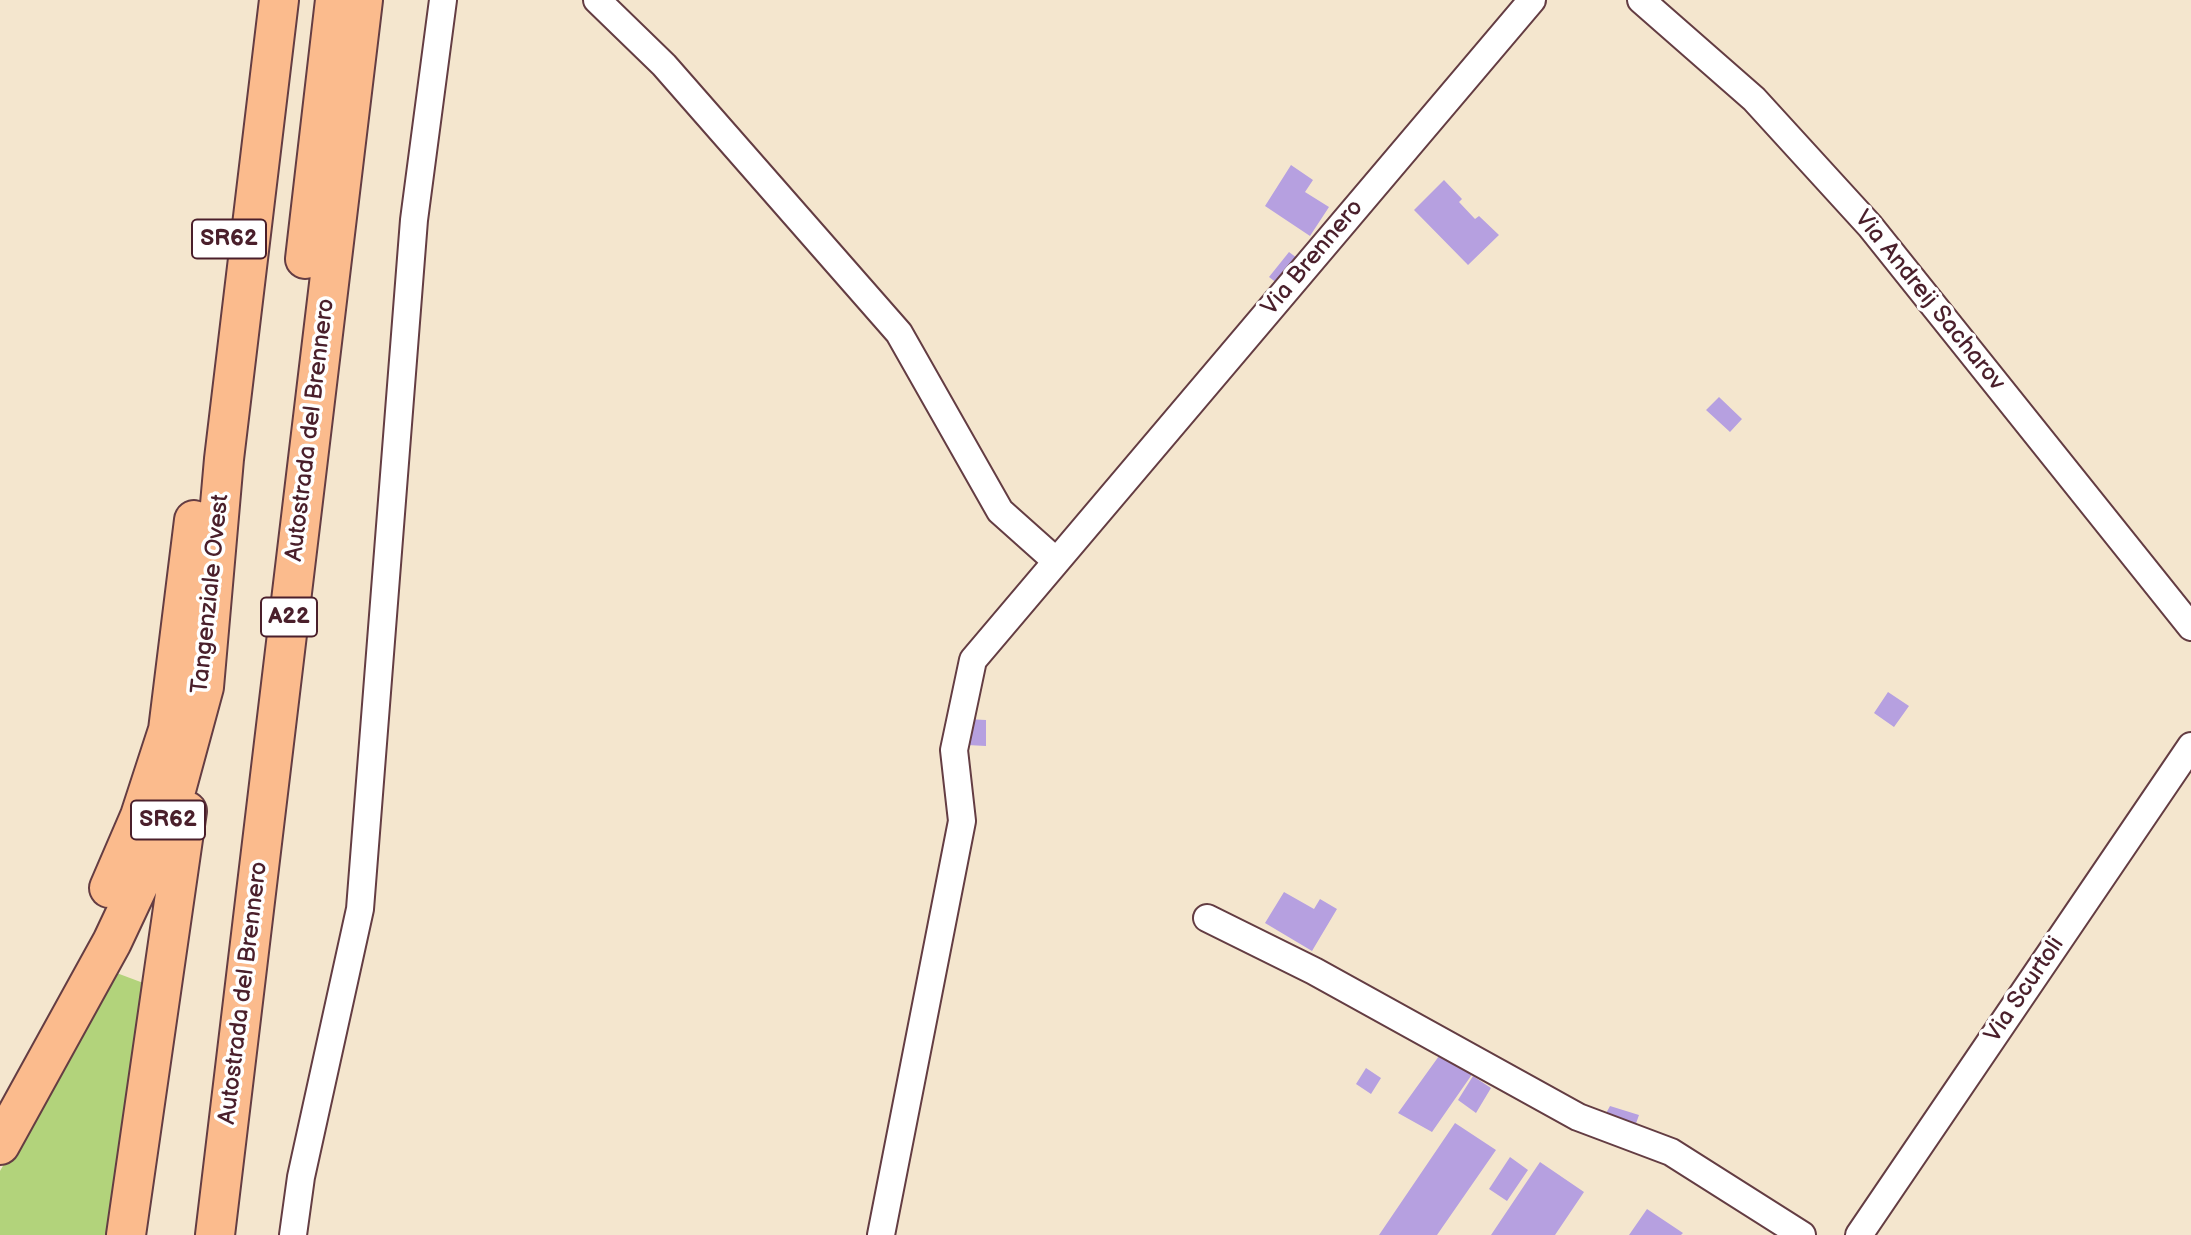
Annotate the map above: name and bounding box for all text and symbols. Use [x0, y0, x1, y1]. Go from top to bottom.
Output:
street label: Via Brennero [1256, 194, 1370, 322]
street label: Via Andreij Sacharov [1847, 205, 2011, 397]
road number: SR62 [192, 220, 266, 258]
street label: Autostrada del Brennero [281, 297, 341, 563]
street label: Tangenziale Ovest [186, 493, 236, 695]
road number: A22 [261, 597, 317, 636]
road number: SR62 [131, 800, 205, 840]
street label: Autostrada del Brennero [214, 860, 274, 1126]
street label: Via Scurtoli [1979, 932, 2071, 1048]

